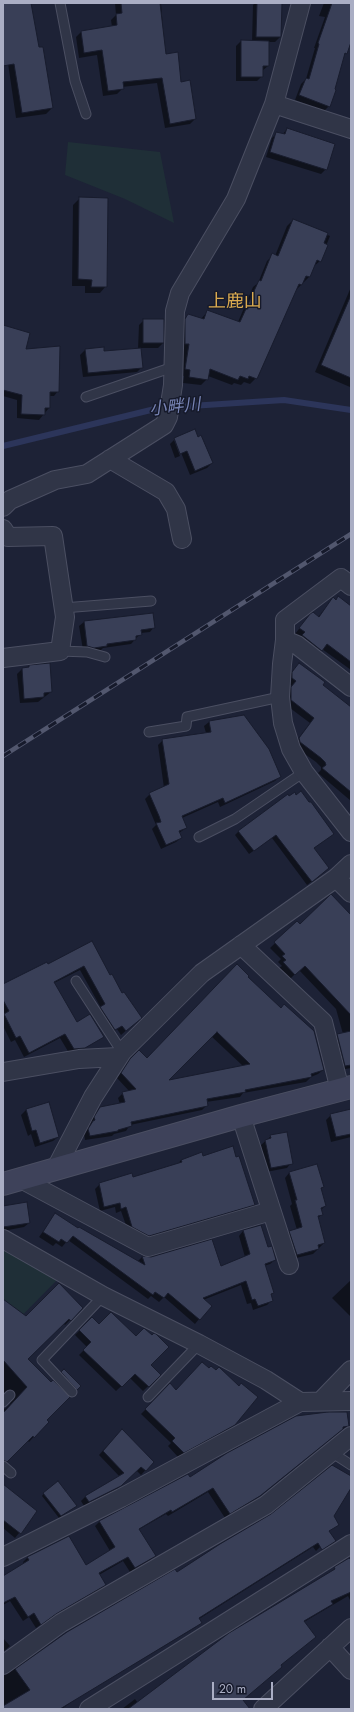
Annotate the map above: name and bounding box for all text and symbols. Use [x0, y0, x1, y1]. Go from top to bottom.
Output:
district label: 上鹿山 [208, 292, 262, 314]
water label: 小畔川 [149, 395, 201, 421]
scale bar [214, 1674, 275, 1700]
text: 20 m [219, 1680, 246, 1698]

